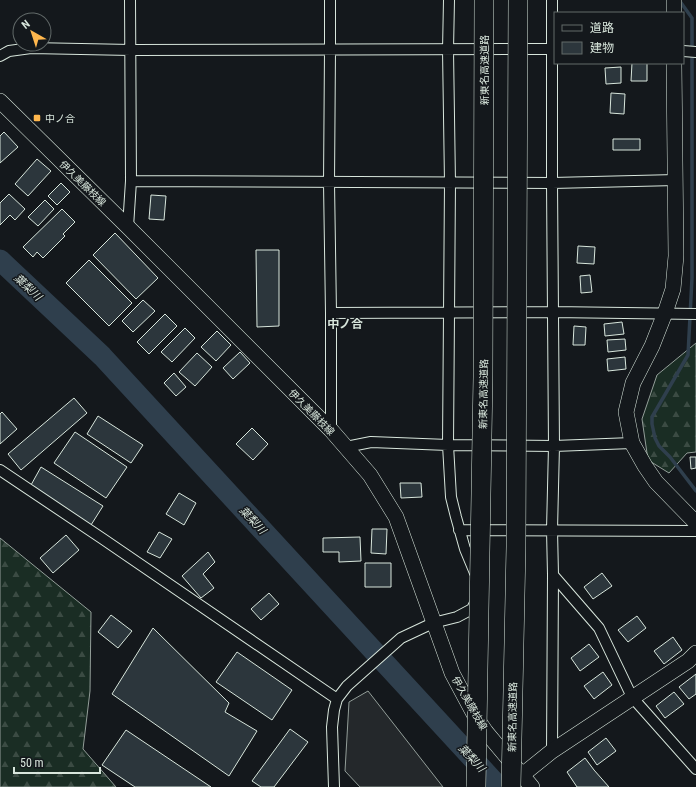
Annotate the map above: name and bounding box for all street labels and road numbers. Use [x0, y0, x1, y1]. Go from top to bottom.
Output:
street label: 新東名高速道路 [479, 35, 490, 105]
street label: 伊久美藤枝線 [57, 159, 108, 208]
street label: 新東名高速道路 [477, 359, 490, 429]
street label: 伊久美藤枝線 [287, 387, 337, 437]
street label: 伊久美藤枝線 [450, 675, 489, 732]
street label: 新東名高速道路 [506, 682, 519, 752]

